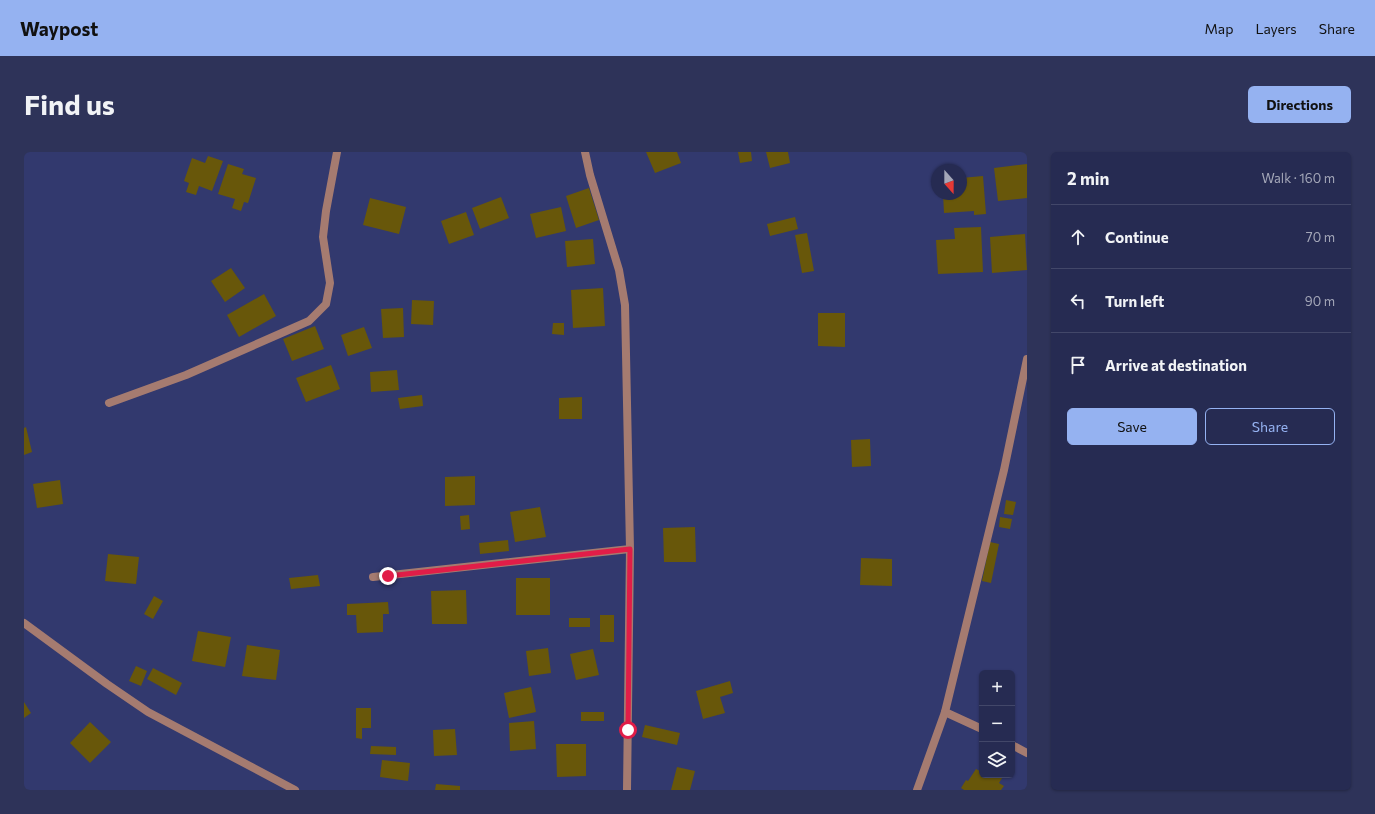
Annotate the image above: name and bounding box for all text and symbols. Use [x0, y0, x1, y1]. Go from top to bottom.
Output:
text: Waypost [20, 17, 98, 40]
text: Map [1205, 20, 1233, 37]
text: Layers [1255, 20, 1297, 37]
text: Share [1319, 20, 1355, 37]
button: Directions [1248, 86, 1351, 123]
text: Find us [24, 87, 115, 121]
north arrow [931, 164, 967, 200]
text: 2 min [1067, 168, 1109, 189]
text: Walk · 160 m [1261, 170, 1335, 186]
icon: ahead [1067, 226, 1089, 248]
text: Continue [1105, 228, 1169, 246]
text: 70 m [1306, 229, 1335, 245]
icon: left [1067, 290, 1089, 312]
text: Turn left [1105, 292, 1164, 310]
text: 90 m [1305, 293, 1335, 309]
icon: arrive [1067, 354, 1089, 376]
text: Arrive at destination [1105, 356, 1247, 374]
button: Save [1067, 408, 1197, 445]
button: Share [1205, 408, 1335, 445]
route end [379, 567, 397, 585]
map controls [979, 670, 1015, 778]
button: + [979, 670, 1015, 706]
button: − [979, 706, 1015, 742]
route start [619, 721, 637, 739]
button: layers [979, 742, 1015, 778]

